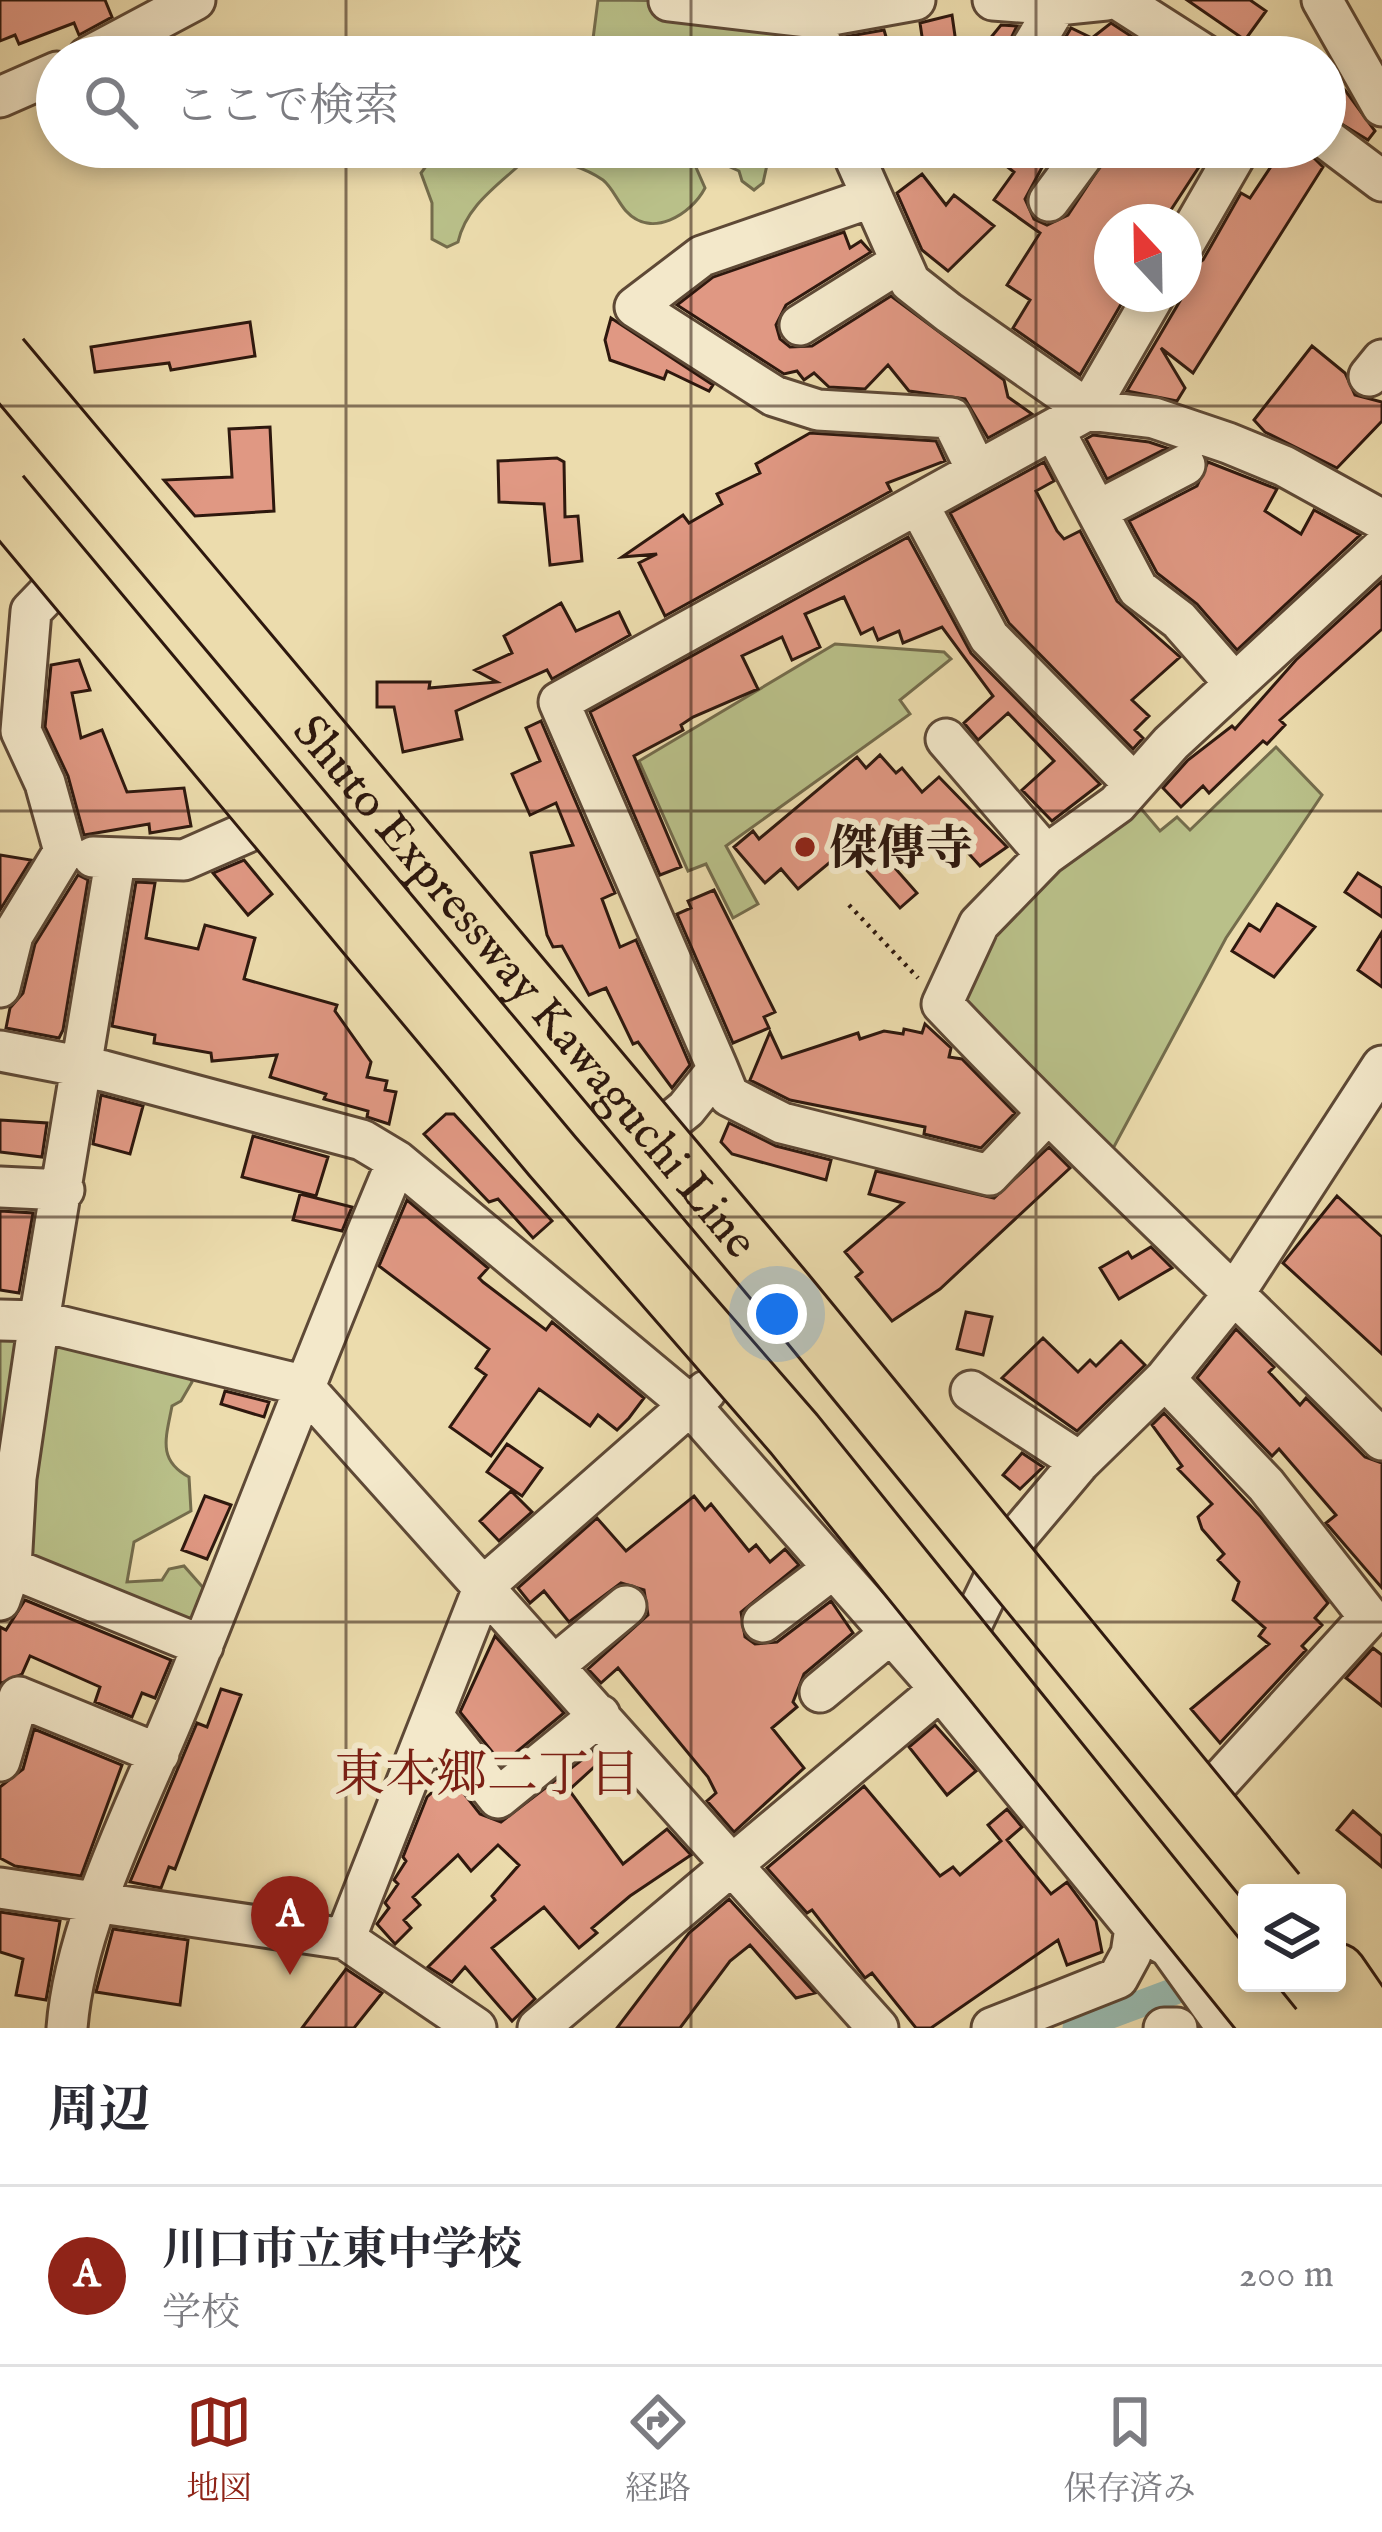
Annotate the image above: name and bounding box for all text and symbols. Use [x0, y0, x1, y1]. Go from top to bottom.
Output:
search box [36, 36, 1346, 168]
icon: search [78, 69, 144, 135]
text: ここで検索 [174, 79, 399, 136]
north arrow [1094, 204, 1202, 312]
street label: Shuto Expressway Kawaguchi Line [278, 704, 769, 1272]
place label: 傑傳寺 [829, 821, 973, 881]
marker: 傑傳寺 [792, 834, 818, 860]
your location [747, 1284, 807, 1344]
district label: 東本郷二丁目 [334, 1745, 640, 1810]
pin: A [251, 1876, 329, 1975]
map controls [1238, 1884, 1346, 1992]
button: layers [1238, 1884, 1346, 1992]
text: 周辺 [48, 2080, 150, 2145]
text: 川口市立東中学校 [162, 2223, 522, 2280]
text: A [74, 2251, 100, 2300]
text: 200 m [1239, 2251, 1334, 2300]
text: 学校 [162, 2290, 240, 2339]
tab: 地図 [186, 2389, 252, 2511]
tab: 経路 [625, 2389, 691, 2511]
tab: 保存済み [1064, 2389, 1196, 2511]

